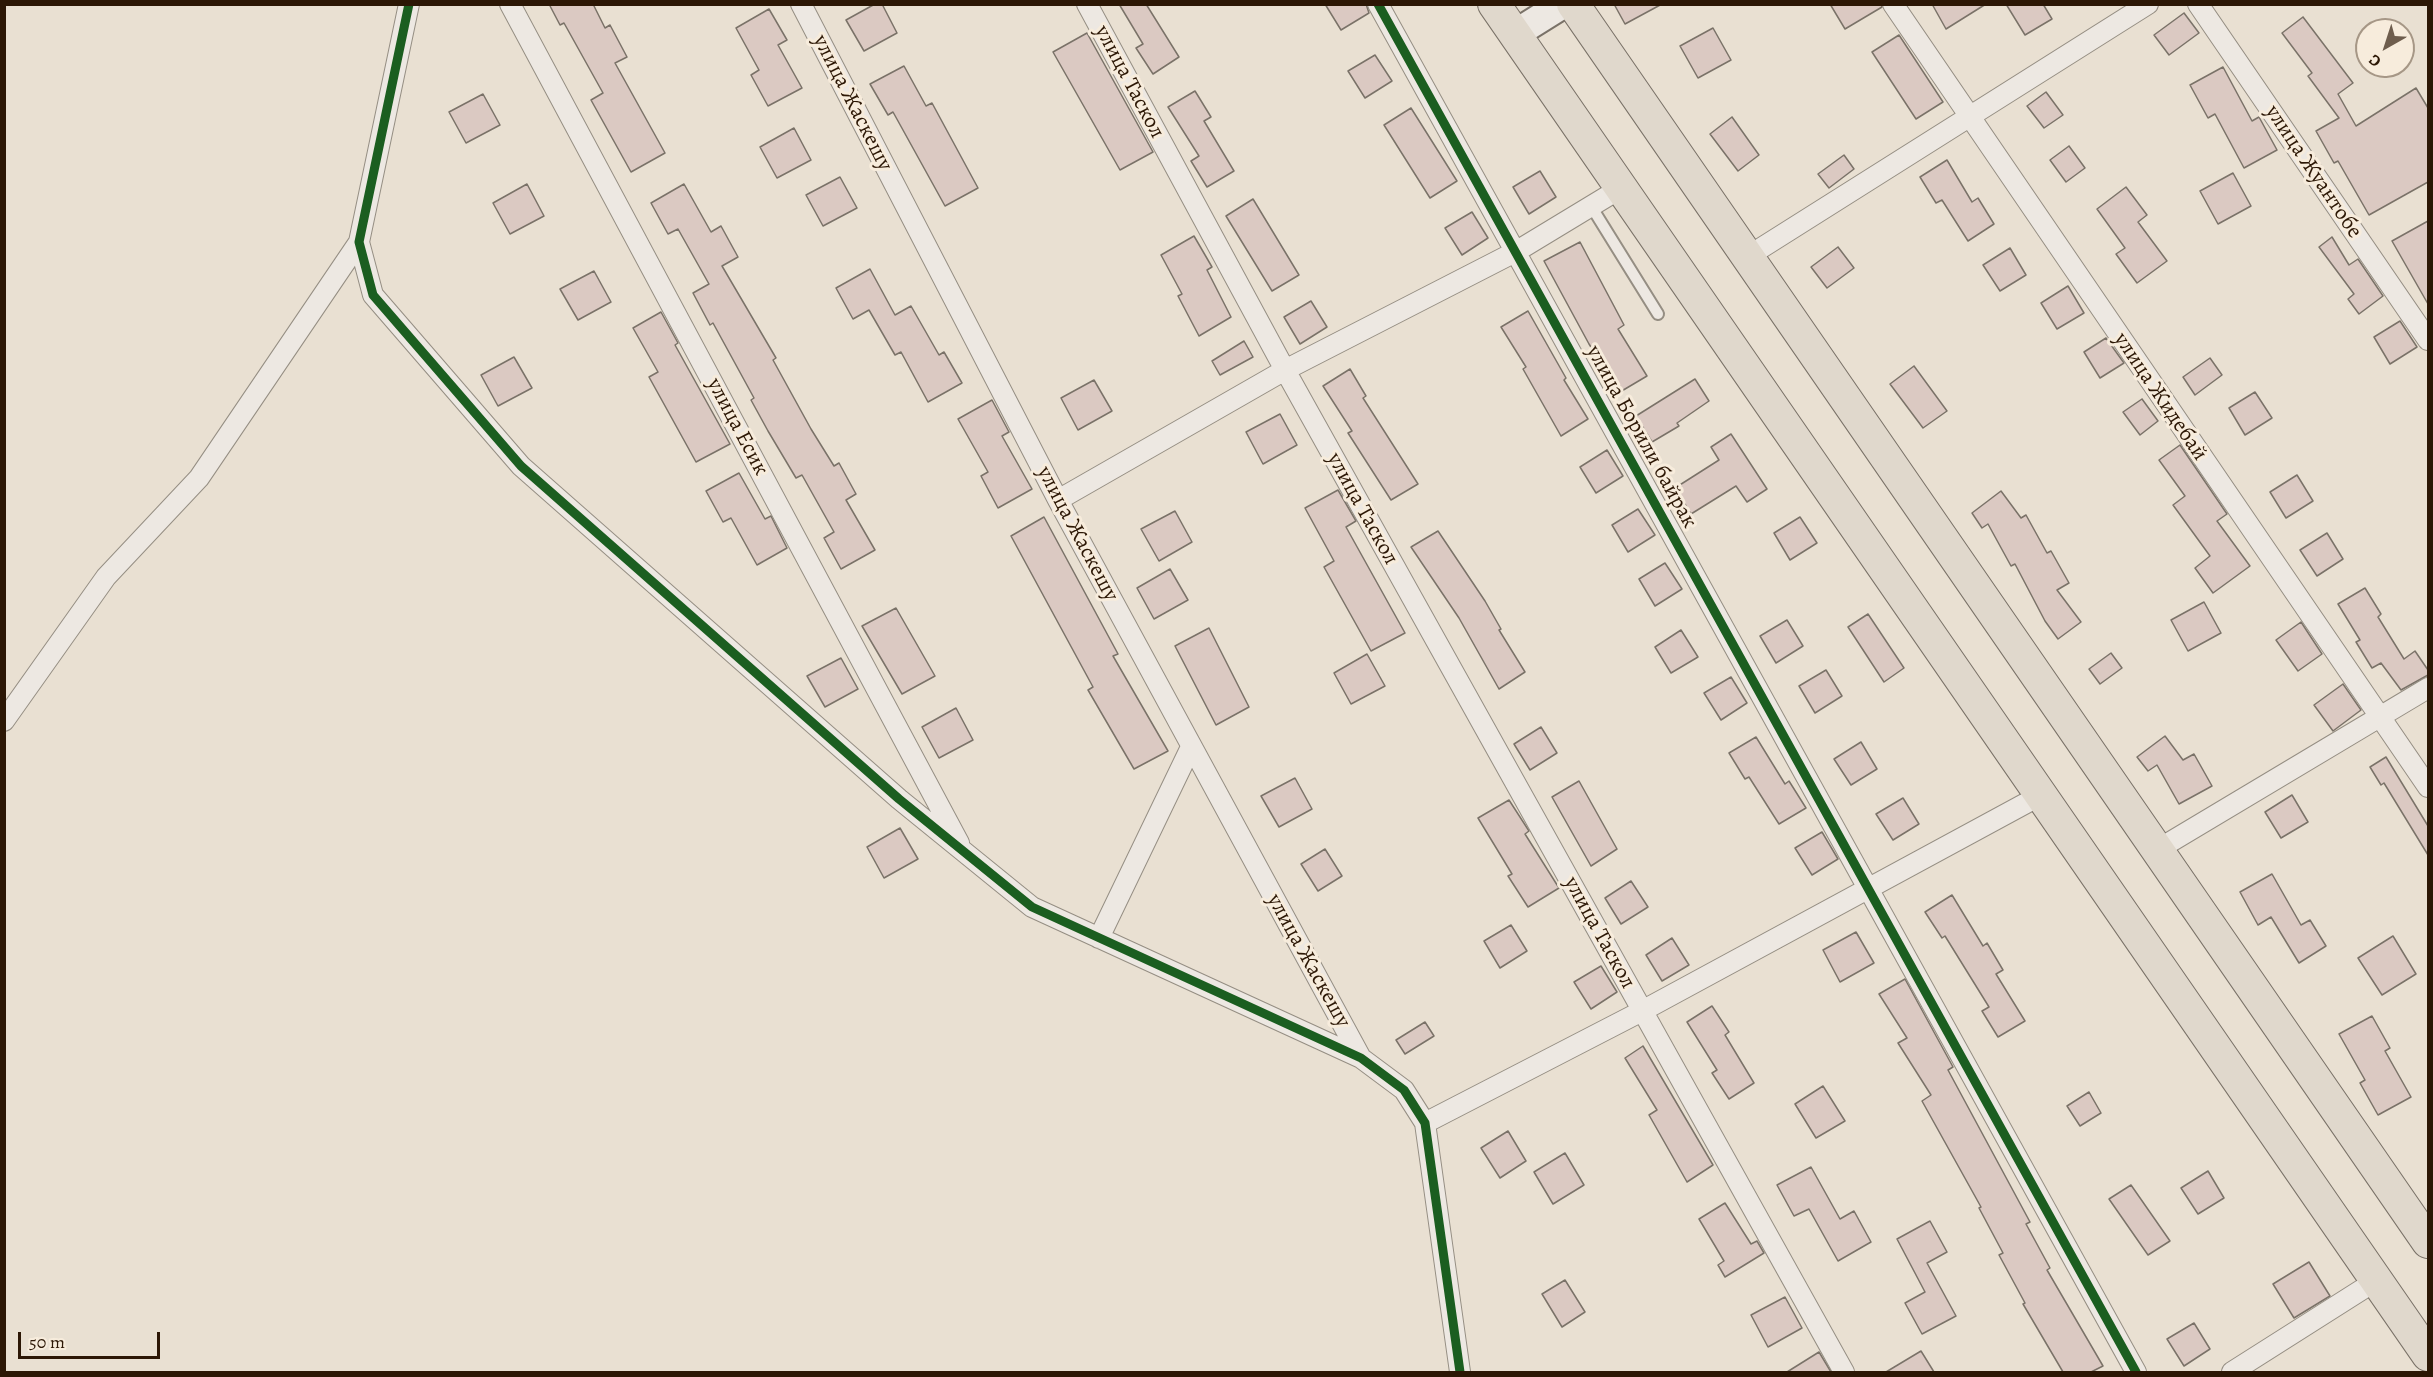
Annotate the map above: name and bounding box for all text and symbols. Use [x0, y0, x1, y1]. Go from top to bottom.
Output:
north arrow [2355, 18, 2415, 78]
street label: улица Таскол [1088, 21, 1170, 143]
street label: улица Жаскешу [806, 31, 898, 175]
text: С [2364, 49, 2386, 72]
street label: улица Жуантобе [2259, 100, 2367, 244]
street label: улица Жидебай [2107, 328, 2213, 466]
street label: улица Борили байрак [1580, 341, 1702, 533]
street label: улица Есик [700, 374, 774, 480]
street label: улица Таскол [1320, 448, 1404, 570]
street label: улица Жаскешу [1030, 462, 1124, 606]
street label: улица Таскол [1557, 872, 1641, 994]
street label: улица Жаскешу [1260, 889, 1356, 1033]
scale bar [21, 1320, 164, 1358]
text: 50 m [29, 1330, 65, 1354]

